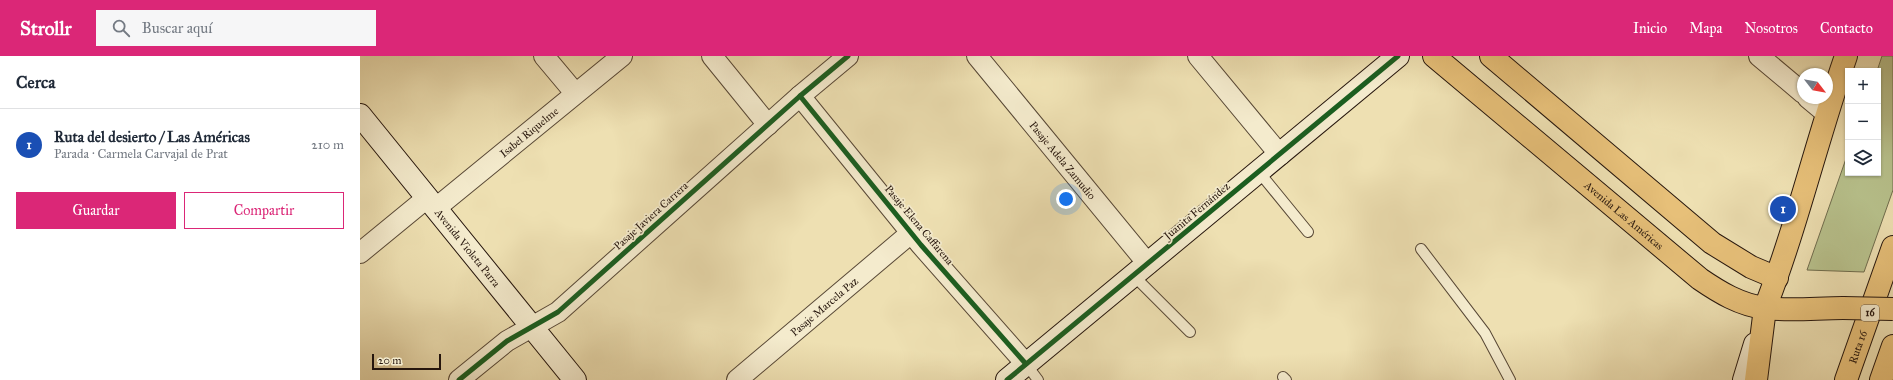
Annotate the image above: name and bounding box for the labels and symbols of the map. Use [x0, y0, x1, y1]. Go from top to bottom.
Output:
north arrow [1797, 68, 1833, 104]
street label: Isabel Riquelme [497, 104, 561, 160]
street label: Pasaje Adela Zamudio [1027, 119, 1099, 202]
street label: Avenida Las Américas [1581, 178, 1666, 252]
street label: Pasaje Javiera Carrera [611, 179, 692, 254]
street label: Juanita Fernández [1161, 180, 1233, 244]
street label: Pasaje Elena Caffarena [882, 183, 956, 268]
your location [1056, 189, 1076, 209]
pin: 1 [1770, 194, 1796, 224]
street label: Avenida Violeta Parra [432, 205, 503, 290]
street label: Pasaje Marcela Paz [788, 274, 860, 339]
road number: 16 [1861, 305, 1879, 321]
street label: Ruta 16 [1846, 328, 1870, 365]
scale bar [372, 352, 441, 371]

